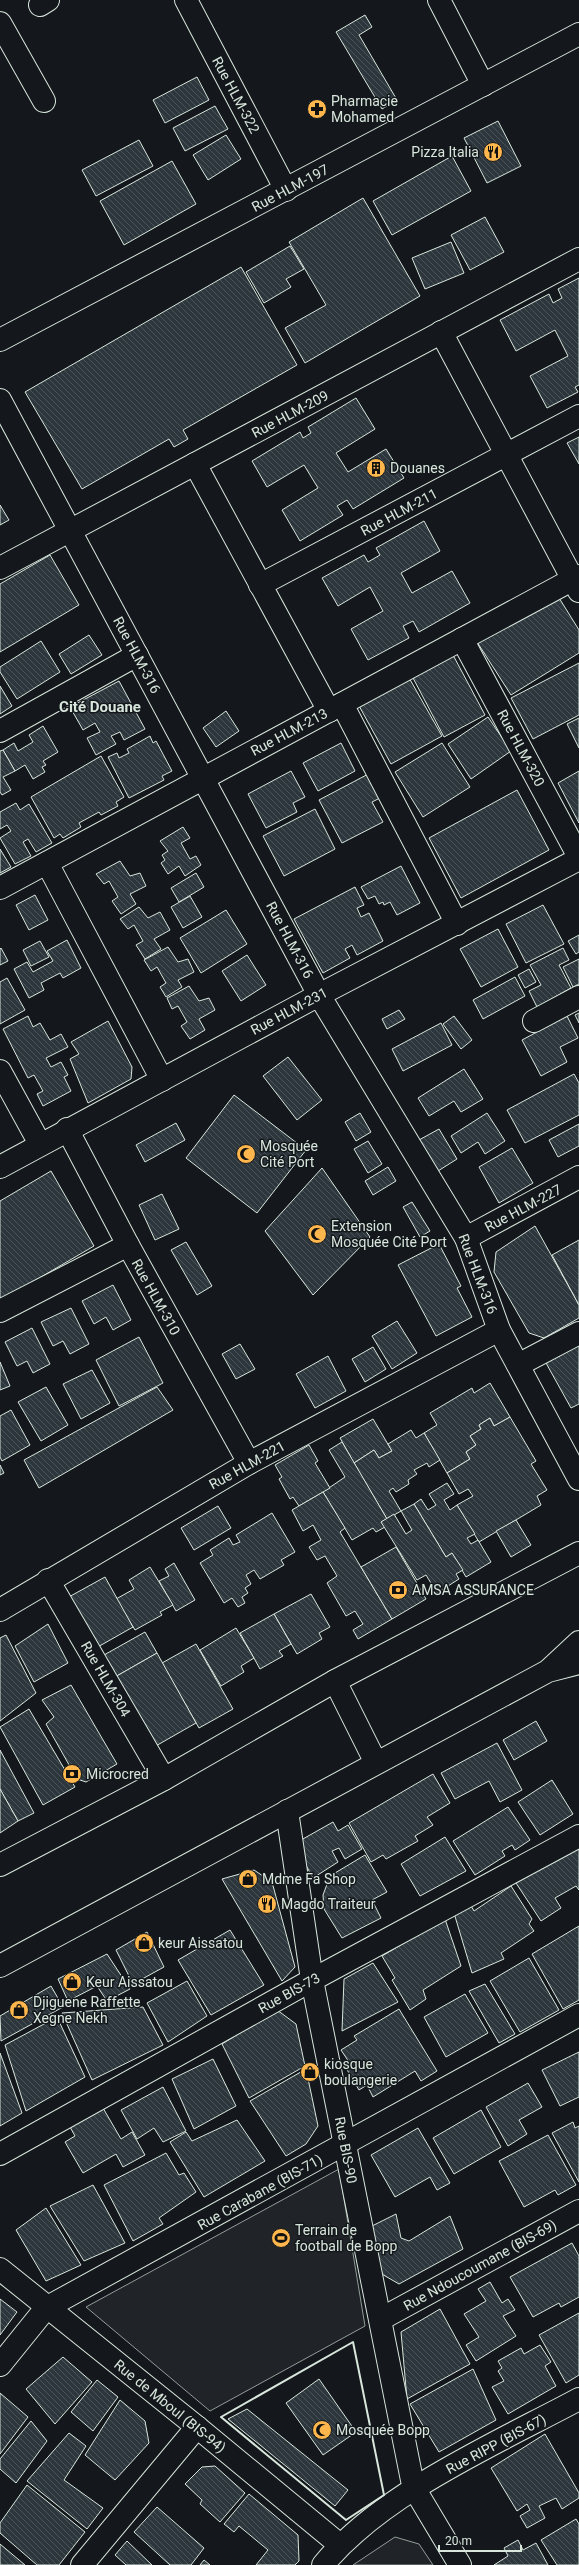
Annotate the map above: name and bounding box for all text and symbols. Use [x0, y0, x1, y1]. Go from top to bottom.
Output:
street label: Rue HLM-322 [209, 54, 263, 136]
place label: Pharmacie Mohamed [331, 93, 398, 125]
pharmacy icon: Pharmacie Mohamed [306, 98, 328, 120]
restaurant icon: Pizza Italia [482, 141, 504, 163]
place label: Pizza Italia [411, 144, 479, 160]
street label: Rue HLM-197 [249, 161, 331, 215]
street label: Rue HLM-209 [249, 387, 331, 441]
building icon: Douanes [365, 457, 387, 479]
place label: Douanes [390, 460, 445, 476]
street label: Rue HLM-211 [358, 485, 440, 539]
street label: Rue HLM-316 [110, 614, 164, 696]
district label: Cité Douane [59, 698, 141, 716]
street label: Rue HLM-213 [248, 705, 330, 759]
street label: Rue HLM-320 [494, 707, 548, 789]
street label: Rue HLM-316 [263, 899, 317, 981]
street label: Rue HLM-231 [248, 984, 330, 1038]
place label: Mosquée Cité Port [260, 1138, 318, 1170]
mosque icon: Mosquée Cité Port [235, 1143, 257, 1165]
street label: Rue HLM-227 [482, 1181, 564, 1235]
place label: Extension Mosquée Cité Port [331, 1218, 447, 1250]
mosque icon: Extension Mosquée Cité Port [306, 1223, 328, 1245]
street label: Rue HLM-316 [455, 1232, 501, 1316]
street label: Rue HLM-310 [129, 1256, 184, 1338]
street label: Rue HLM-221 [206, 1438, 288, 1492]
bank icon: AMSA ASSURANCE [387, 1579, 409, 1601]
place label: AMSA ASSURANCE [412, 1582, 534, 1598]
street label: Rue HLM-304 [78, 1638, 134, 1720]
bank icon: Microcred [61, 1763, 83, 1785]
place label: Microcred [86, 1766, 149, 1782]
shop icon: Mdme Fa Shop [237, 1868, 259, 1890]
place label: Mdme Fa Shop [262, 1871, 356, 1887]
restaurant icon: Magdo Traiteur [256, 1893, 278, 1915]
place label: Magdo Traiteur [281, 1896, 376, 1912]
shop icon: keur Aissatou [133, 1932, 155, 1954]
place label: keur Aissatou [158, 1935, 243, 1951]
street label: Rue BIS-73 [256, 1970, 322, 2016]
shop icon: Keur Aissatou [61, 1971, 83, 1993]
place label: Keur Aissatou [86, 1974, 173, 1990]
place label: Djiguene Raffette Xegne Nekh [33, 1994, 140, 2026]
shop icon: Djiguene Raffette Xegne Nekh [8, 1999, 30, 2021]
place label: kiosque boulangerie [324, 2056, 397, 2088]
shop icon: kiosque boulangerie [299, 2061, 321, 2083]
street label: Rue BIS-90 [332, 2115, 360, 2185]
street label: Rue Carabane (BIS-71) [195, 2151, 326, 2234]
street label: Rue Ndoucoumane (BIS-69) [401, 2216, 560, 2315]
place label: Terrain de football de Bopp [295, 2222, 398, 2254]
sports icon: Terrain de football de Bopp [270, 2227, 292, 2249]
street label: Rue de Mboul (BIS-94) [110, 2356, 229, 2457]
street label: Rue RIPP (BIS-67) [443, 2411, 549, 2478]
mosque icon: Mosquée Bopp [311, 2419, 333, 2441]
place label: Mosquée Bopp [336, 2422, 430, 2438]
scale bar [439, 2527, 521, 2553]
text: 20 m [445, 2534, 472, 2548]

